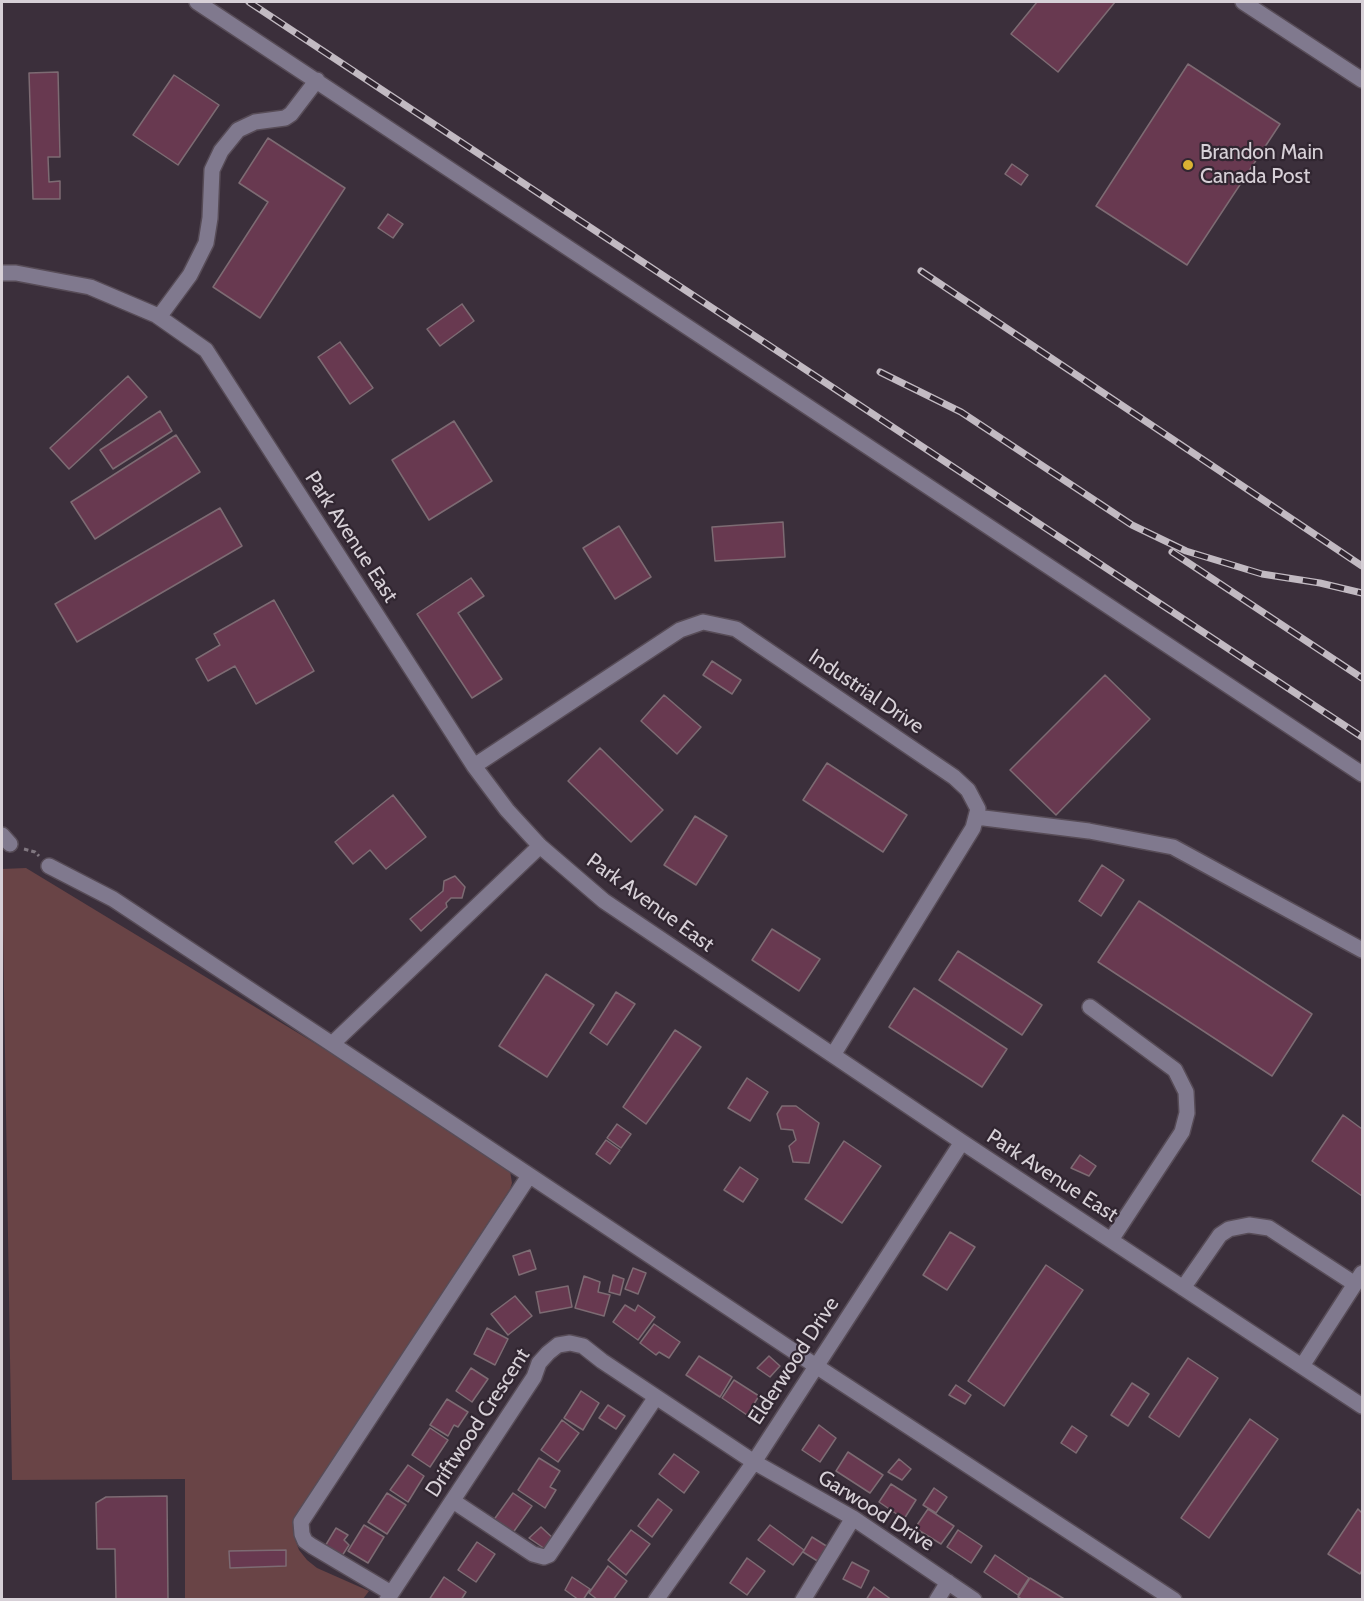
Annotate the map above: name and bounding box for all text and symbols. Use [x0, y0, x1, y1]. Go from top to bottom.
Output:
place label: Brandon Main Canada Post [1200, 140, 1324, 190]
marker: Brandon Main Canada Post [1181, 158, 1195, 172]
street label: Park Avenue East [299, 467, 403, 607]
street label: Industrial Drive [804, 644, 928, 740]
street label: Park Avenue East [581, 848, 719, 958]
street label: Park Avenue East [982, 1124, 1122, 1228]
street label: Elderwood Drive [743, 1292, 845, 1430]
street label: Driftwood Crescent [421, 1344, 535, 1502]
street label: Garwood Drive [813, 1465, 939, 1557]

